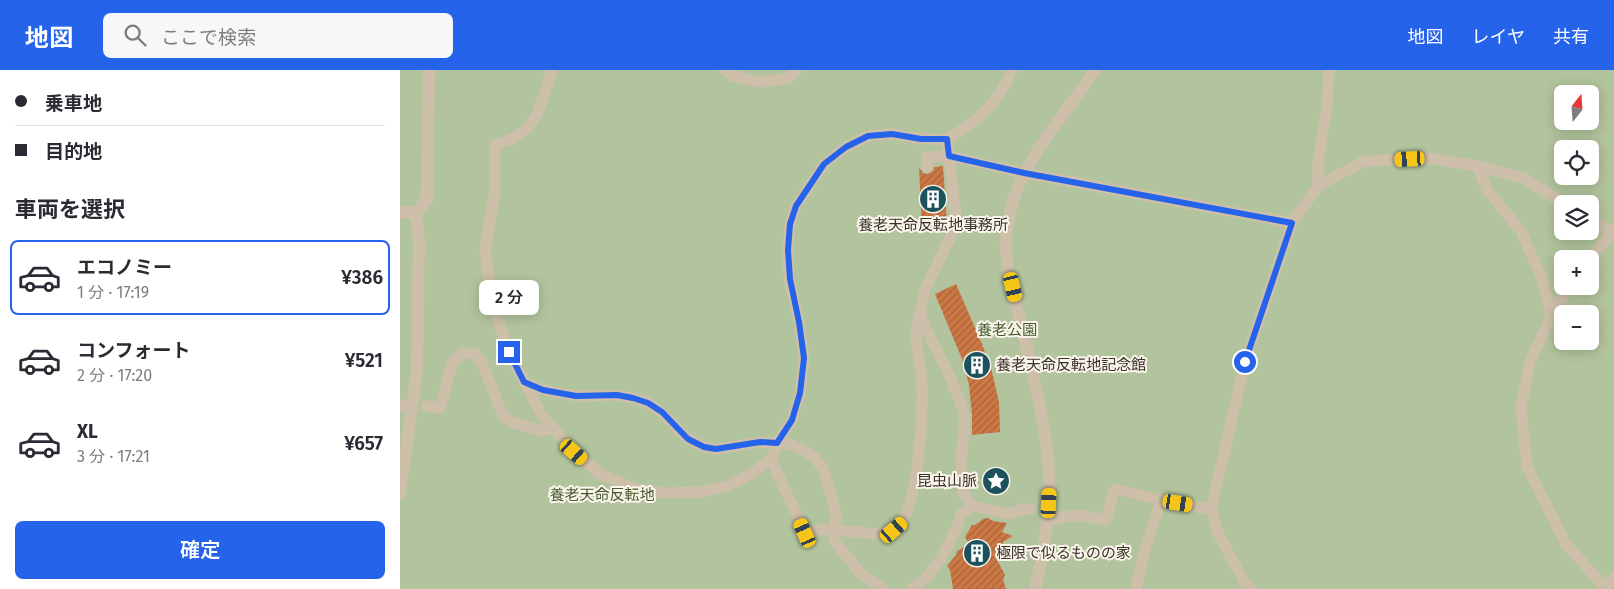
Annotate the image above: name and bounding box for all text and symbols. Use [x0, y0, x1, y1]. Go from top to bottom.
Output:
search box [103, 13, 453, 58]
icon: search [121, 21, 149, 49]
text: 地図 [25, 24, 73, 52]
text: ここで検索 [161, 26, 256, 49]
text: 地図 [1408, 26, 1444, 48]
text: レイヤ [1472, 26, 1525, 48]
text: 共有 [1553, 26, 1589, 48]
north arrow [1554, 85, 1599, 130]
map controls [1554, 85, 1599, 350]
text: 乗車地 [45, 92, 102, 115]
text: 目的地 [45, 140, 102, 163]
button: locate [1554, 140, 1599, 185]
car [1394, 151, 1425, 167]
building icon: 養老天命反転地事務所 [918, 184, 948, 214]
button: layers [1554, 195, 1599, 240]
text: 車両を選択 [15, 196, 125, 223]
place label: 養老天命反転地事務所 [858, 216, 1008, 234]
button: + [1554, 250, 1599, 295]
icon: car [17, 255, 62, 300]
text: エコノミー [77, 256, 172, 279]
text: ¥386 [341, 266, 383, 289]
car [1002, 271, 1023, 303]
callout: 2 分 [479, 280, 539, 314]
text: 1 分 · 17:19 [77, 283, 149, 302]
text: 2 分 [495, 288, 523, 307]
button: − [1554, 305, 1599, 350]
park label: 養老公園 [977, 321, 1037, 339]
icon: car [17, 338, 62, 383]
text: コンフォート [77, 339, 190, 362]
route end [498, 341, 520, 363]
text: ¥521 [345, 349, 383, 372]
building icon: 養老天命反転地記念館 [962, 350, 992, 380]
route start [1234, 351, 1256, 373]
place label: 養老天命反転地記念館 [996, 356, 1146, 374]
text: 2 分 · 17:20 [77, 366, 152, 385]
text: XL [77, 420, 98, 443]
icon: car [17, 421, 62, 466]
text: ¥657 [344, 432, 383, 455]
car [557, 436, 590, 468]
text: 3 分 · 17:21 [77, 447, 150, 466]
place icon: 昆虫山脈 [981, 466, 1011, 496]
place label: 昆虫山脈 [917, 472, 977, 490]
park label: 養老天命反転地 [549, 486, 655, 504]
car [1040, 488, 1057, 518]
car [1162, 493, 1193, 513]
car [877, 514, 910, 546]
car [792, 516, 817, 550]
button: 確定 [15, 521, 385, 579]
building icon: 極限で似るものの家 [962, 538, 992, 568]
place label: 極限で似るものの家 [996, 544, 1131, 562]

